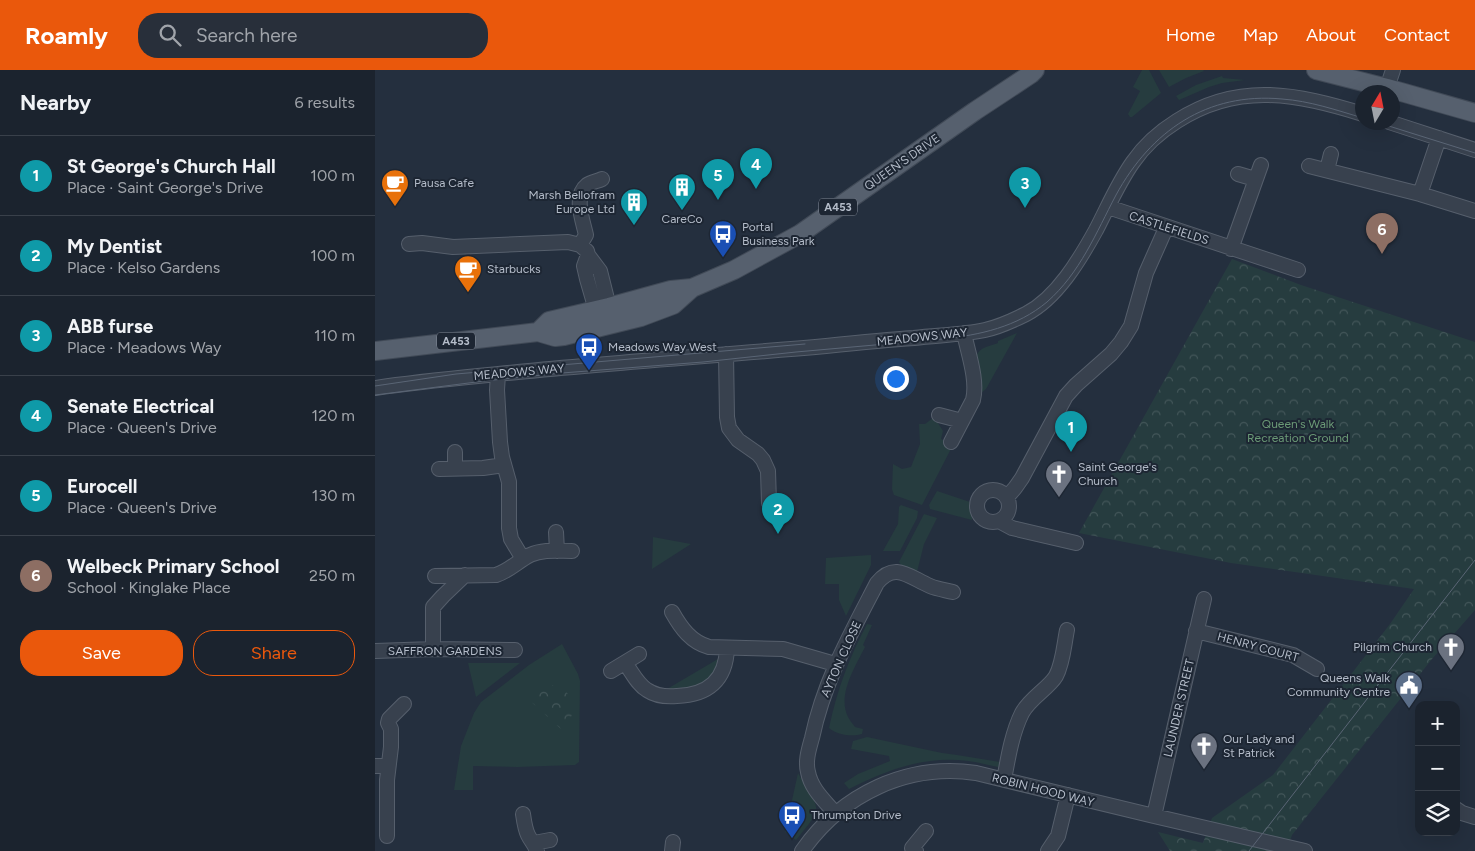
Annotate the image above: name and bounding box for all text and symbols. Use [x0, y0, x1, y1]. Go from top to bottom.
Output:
search box [138, 13, 488, 58]
text: Roamly [25, 21, 108, 50]
icon: search [156, 21, 184, 49]
text: Search here [196, 24, 297, 47]
text: Home [1166, 24, 1215, 46]
text: Map [1243, 24, 1278, 46]
text: About [1306, 24, 1356, 46]
text: Contact [1384, 24, 1450, 46]
north arrow [1355, 85, 1400, 130]
text: Nearby [20, 90, 91, 115]
text: 6 results [294, 93, 355, 112]
street label: QUEEN'S DRIVE [862, 131, 942, 193]
pin: 4 [740, 148, 772, 189]
text: St George's Church Hall [67, 155, 276, 178]
pin: 5 [702, 159, 734, 200]
text: 1 [33, 166, 39, 185]
text: 100 m [310, 166, 355, 185]
pin: 3 [1009, 167, 1041, 208]
cafe icon: Pausa Cafe [380, 168, 410, 207]
building icon: CareCo [667, 172, 697, 211]
place label: Pausa Cafe [414, 176, 474, 190]
text: Place · Saint George's Drive [67, 178, 263, 197]
building icon: Marsh Bellofram Europe Ltd [619, 187, 649, 226]
place label: Marsh Bellofram Europe Ltd [528, 188, 615, 216]
road number: A453 [819, 198, 857, 216]
street label: CASTLEFIELDS [1127, 209, 1211, 247]
place label: CareCo [662, 212, 703, 226]
pin: 6 [1366, 213, 1398, 254]
bus stop icon: Portal Business Park [708, 219, 738, 258]
place label: Portal Business Park [742, 220, 815, 248]
text: My Dentist [67, 235, 162, 258]
text: 2 [31, 246, 41, 265]
text: 100 m [310, 246, 355, 265]
cafe icon: Starbucks [453, 254, 483, 293]
text: Place · Kelso Gardens [67, 258, 220, 277]
place label: Starbucks [487, 262, 541, 276]
text: ABB furse [67, 315, 153, 338]
street label: MEADOWS WAY [876, 325, 969, 349]
text: 3 [32, 326, 40, 345]
text: 110 m [314, 326, 355, 345]
road number: A453 [437, 332, 475, 350]
bus stop icon: Meadows Way West [574, 332, 604, 371]
text: Place · Meadows Way [67, 338, 221, 357]
place label: Meadows Way West [608, 340, 717, 354]
street label: MEADOWS WAY [473, 361, 566, 383]
your location [883, 366, 909, 392]
text: Senate Electrical [67, 395, 214, 418]
text: 4 [31, 406, 41, 425]
text: 120 m [312, 406, 355, 425]
pin: 1 [1055, 411, 1087, 452]
park label: Queen's Walk Recreation Ground [1247, 417, 1349, 445]
text: Place · Queen's Drive [67, 418, 217, 437]
church icon: Saint George's Church [1044, 459, 1074, 498]
place label: Saint George's Church [1078, 460, 1157, 488]
text: Eurocell [67, 475, 137, 498]
text: 5 [31, 486, 41, 505]
text: 130 m [312, 486, 355, 505]
pin: 2 [762, 493, 794, 534]
text: Place · Queen's Drive [67, 498, 217, 517]
text: Welbeck Primary School [67, 555, 280, 578]
text: 6 [31, 566, 41, 585]
text: 250 m [309, 566, 355, 585]
text: School · Kinglake Place [67, 578, 231, 597]
street label: AYTON CLOSE [818, 619, 864, 699]
street label: HENRY COURT [1216, 629, 1301, 665]
button: Save [20, 630, 183, 676]
button: Share [193, 630, 355, 676]
church icon: Pilgrim Church [1436, 632, 1466, 671]
place label: Pilgrim Church [1353, 640, 1432, 654]
street label: SAFFRON GARDENS [388, 644, 502, 658]
street label: LAUNDER STREET [1161, 657, 1197, 758]
public building icon: Queens Walk Community Centre [1394, 670, 1424, 709]
place label: Queens Walk Community Centre [1287, 671, 1390, 699]
map controls [1415, 701, 1460, 836]
button: + [1415, 701, 1460, 746]
church icon: Our Lady and St Patrick [1189, 731, 1219, 770]
place label: Our Lady and St Patrick [1223, 732, 1295, 760]
button: − [1415, 746, 1460, 791]
street label: ROBIN HOOD WAY [990, 771, 1096, 810]
button: layers [1415, 791, 1460, 836]
bus stop icon: Thrumpton Drive [777, 800, 807, 839]
place label: Thrumpton Drive [811, 808, 902, 822]

